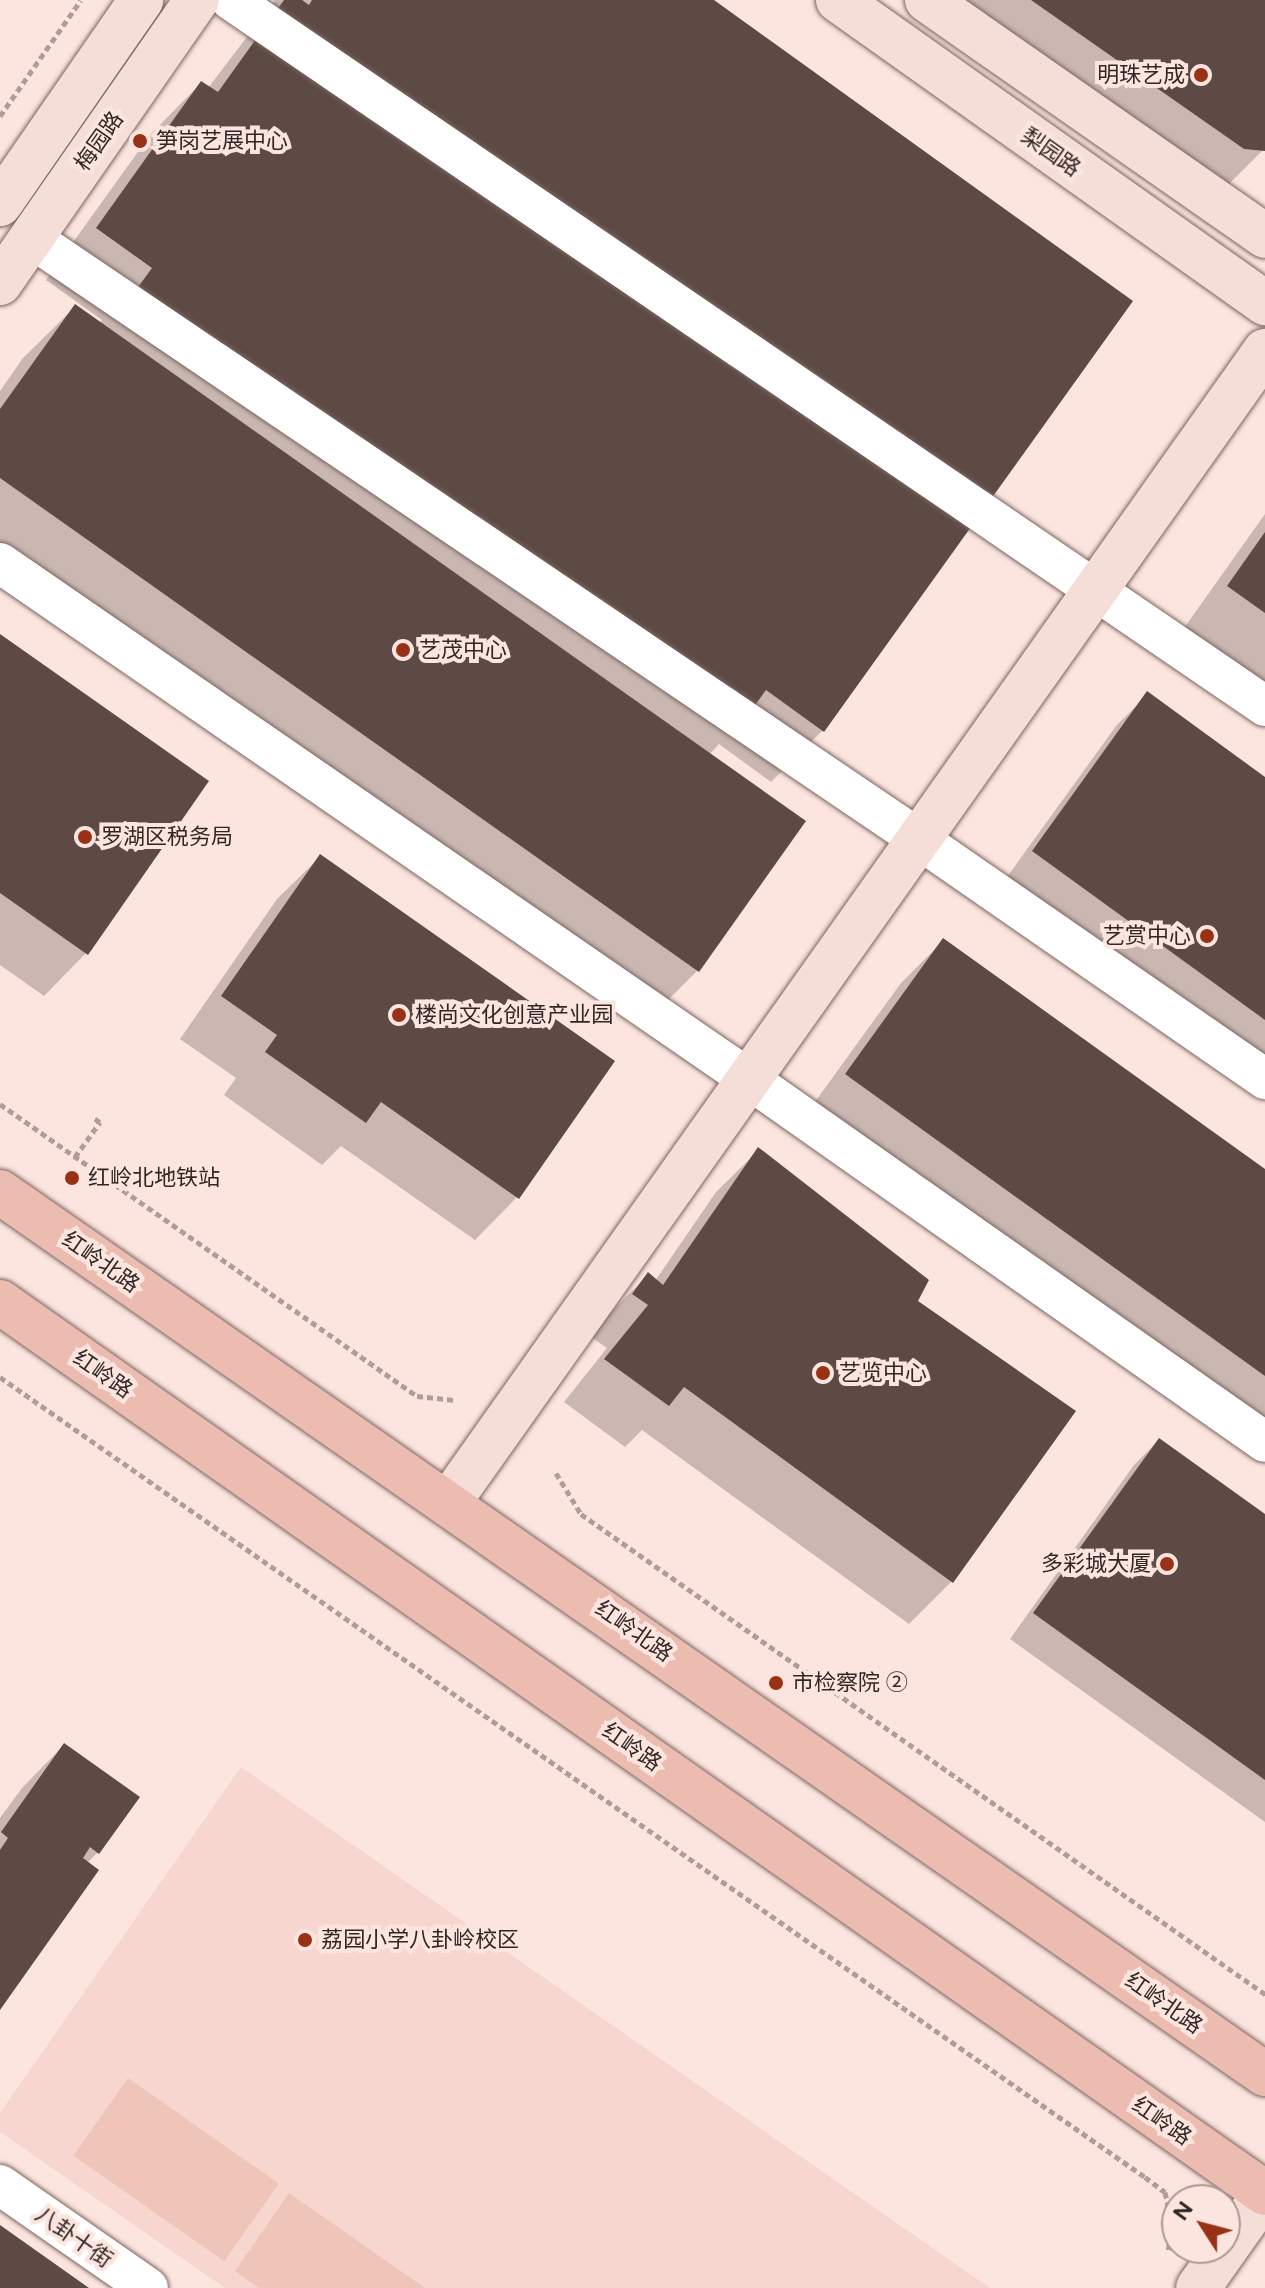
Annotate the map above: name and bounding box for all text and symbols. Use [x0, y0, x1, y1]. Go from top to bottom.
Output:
place label: 明珠艺成 [1097, 62, 1185, 88]
marker: 明珠艺成 [1192, 66, 1210, 84]
street label: 梅园路 [69, 106, 129, 176]
street label: 梨园路 [1016, 122, 1086, 182]
place label: 笋岗艺展中心 [156, 128, 288, 154]
marker: 笋岗艺展中心 [131, 132, 149, 150]
place label: 艺茂中心 [419, 637, 507, 663]
marker: 艺茂中心 [394, 641, 412, 659]
place label: 罗湖区税务局 [101, 824, 233, 850]
marker: 罗湖区税务局 [76, 828, 94, 846]
place label: 艺赏中心 [1103, 923, 1191, 949]
marker: 艺赏中心 [1198, 927, 1216, 945]
place label: 楼尚文化创意产业园 [415, 1002, 613, 1028]
marker: 楼尚文化创意产业园 [390, 1006, 408, 1024]
place label: 红岭北地铁站 [88, 1165, 220, 1191]
marker: 红岭北地铁站 [63, 1169, 81, 1187]
street label: 红岭北路 [57, 1226, 145, 1298]
street label: 红岭路 [68, 1344, 138, 1404]
place label: 艺览中心 [839, 1360, 927, 1386]
marker: 艺览中心 [814, 1364, 832, 1382]
place label: 多彩城大厦 [1041, 1551, 1151, 1577]
marker: 多彩城大厦 [1158, 1555, 1176, 1573]
street label: 红岭北路 [590, 1595, 678, 1667]
place label: 市检察院 ② [792, 1670, 907, 1696]
marker: 市检察院 ② [767, 1674, 785, 1692]
street label: 红岭路 [597, 1717, 667, 1777]
place label: 荔园小学八卦岭校区 [321, 1927, 519, 1953]
marker: 荔园小学八卦岭校区 [296, 1931, 314, 1949]
street label: 红岭北路 [1120, 1967, 1208, 2039]
street label: 红岭路 [1127, 2091, 1197, 2151]
north arrow [1161, 2184, 1241, 2264]
text: N [1167, 2196, 1199, 2226]
street label: 八卦十街 [30, 2201, 118, 2273]

